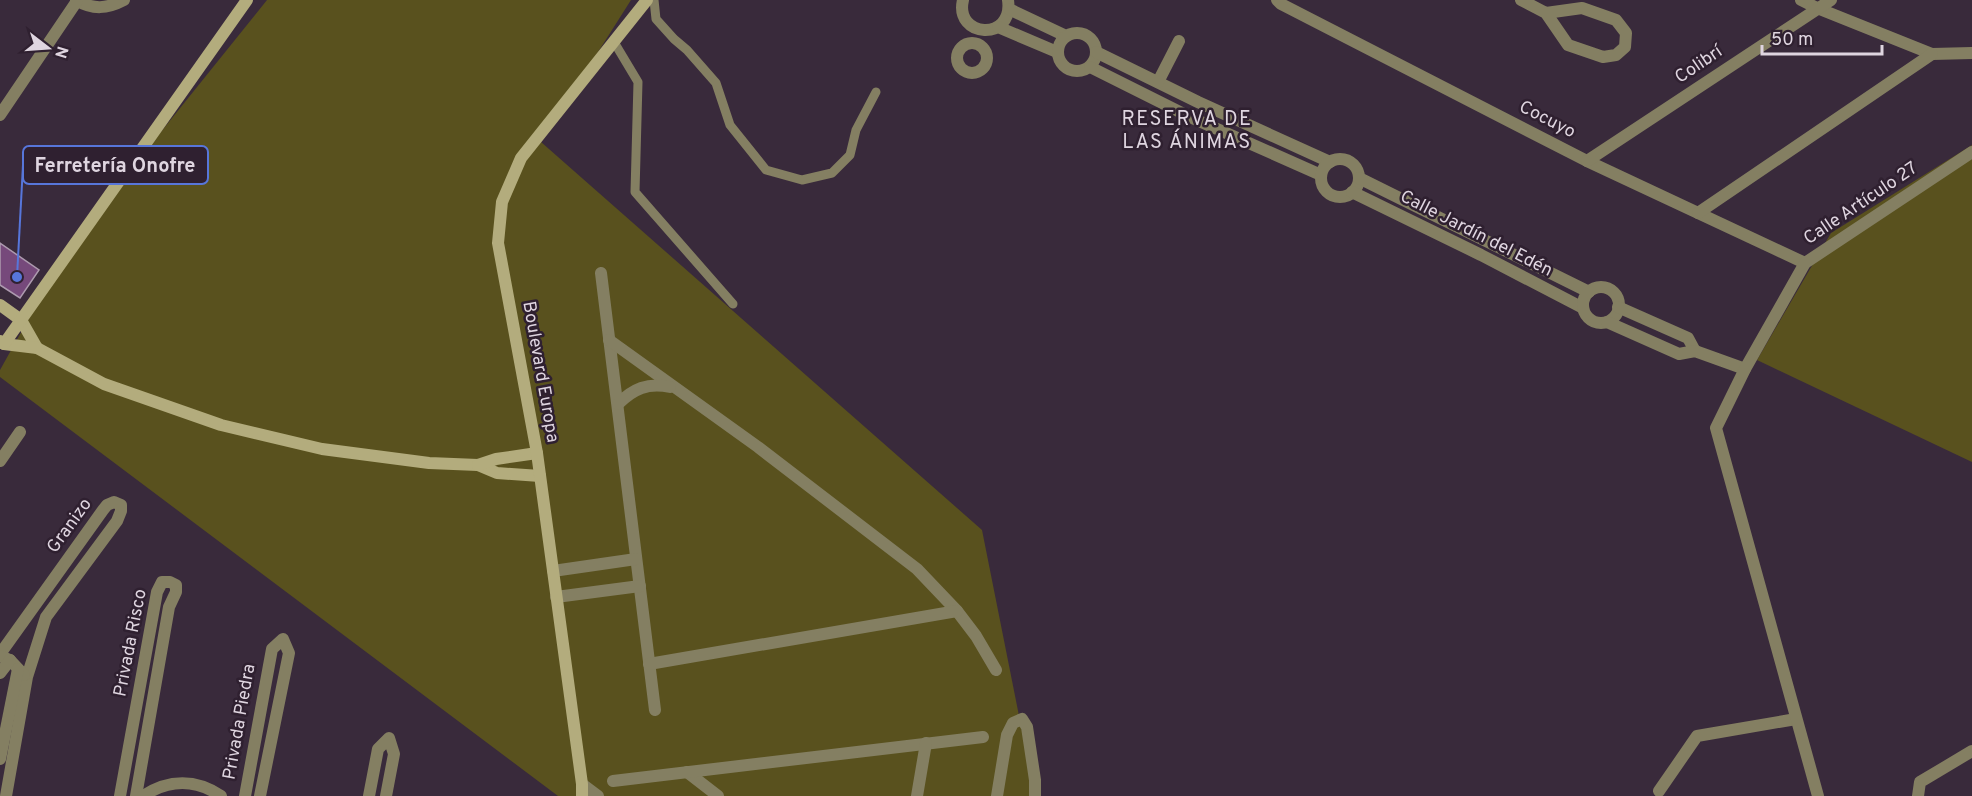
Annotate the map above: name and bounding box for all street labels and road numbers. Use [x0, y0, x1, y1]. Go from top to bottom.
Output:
street label: Colibrí [1671, 40, 1728, 89]
street label: Cocuyo [1515, 96, 1579, 144]
street label: Calle Artículo 27 [1800, 157, 1922, 251]
street label: Calle Jardín del Edén [1396, 186, 1556, 282]
street label: Boulevard Europa [516, 300, 564, 444]
street label: Granizo [42, 494, 98, 558]
street label: Privada Risco [109, 587, 153, 699]
street label: Privada Piedra [218, 662, 262, 782]

